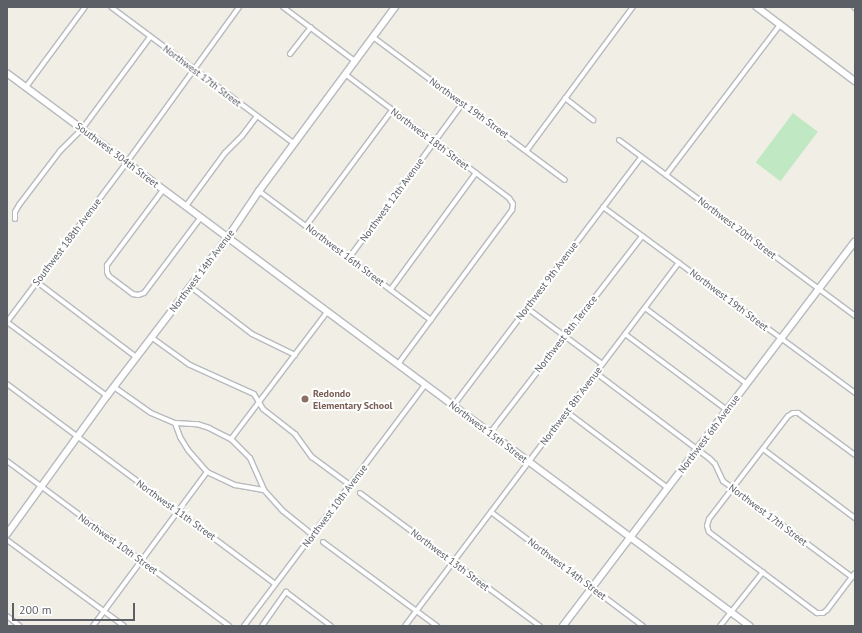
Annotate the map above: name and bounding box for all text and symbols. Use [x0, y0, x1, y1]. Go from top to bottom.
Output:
street label: Northwest 17th Street [160, 43, 244, 109]
street label: Northwest 19th Street [427, 75, 511, 141]
street label: Northwest 18th Street [388, 106, 472, 172]
street label: Southwest 304th Street [73, 120, 161, 190]
street label: Northwest 12th Avenue [357, 156, 427, 244]
street label: Northwest 20th Street [695, 195, 779, 261]
street label: Southwest 188th Avenue [30, 196, 104, 288]
street label: Northwest 16th Street [303, 222, 387, 288]
street label: Northwest 14th Avenue [167, 227, 237, 315]
street label: Northwest 9th Avenue [513, 239, 581, 323]
street label: Northwest 19th Street [687, 267, 771, 333]
street label: Northwest 8th Terrace [532, 293, 600, 375]
street label: Northwest 8th Avenue [537, 364, 605, 448]
place label: Redondo Elementary School [313, 387, 393, 410]
street label: Northwest 6th Avenue [675, 392, 743, 476]
marker: Redondo Elementary School [300, 394, 310, 404]
street label: Northwest 15th Street [446, 399, 530, 465]
street label: Northwest 10th Avenue [300, 462, 370, 550]
street label: Northwest 11th Street [134, 477, 218, 543]
street label: Northwest 17th Street [726, 482, 810, 548]
street label: Northwest 10th Street [76, 511, 160, 577]
street label: Northwest 13th Street [408, 527, 492, 593]
street label: Northwest 14th Street [525, 536, 609, 602]
scale bar [14, 595, 137, 621]
text: 200 m [19, 602, 52, 617]

